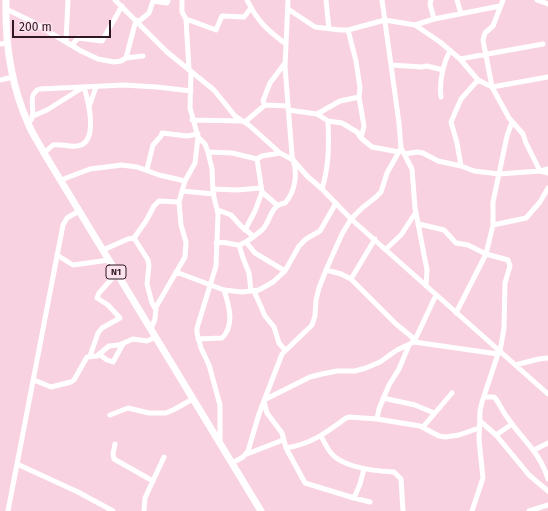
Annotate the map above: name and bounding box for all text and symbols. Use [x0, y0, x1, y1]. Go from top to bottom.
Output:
scale bar [14, 12, 113, 38]
text: 200 m [19, 20, 52, 34]
road number: N1 [106, 265, 126, 279]

